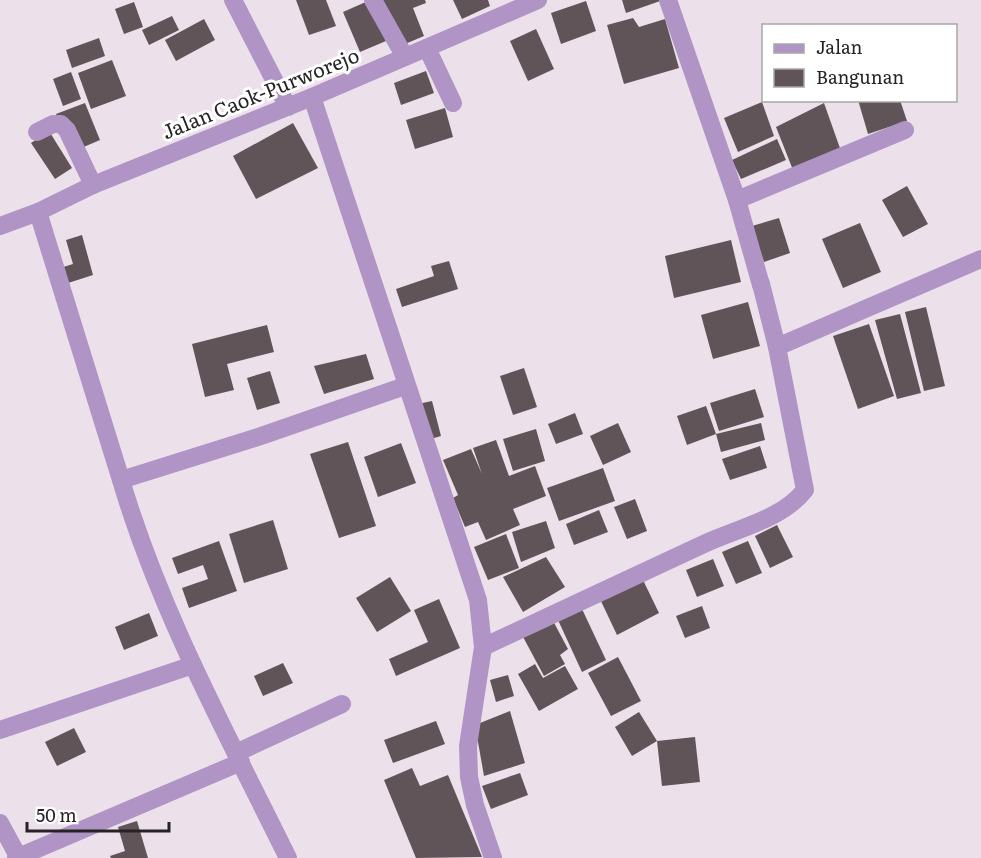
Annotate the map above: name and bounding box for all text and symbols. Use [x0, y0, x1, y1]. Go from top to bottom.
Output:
legend [762, 24, 957, 102]
text: Jalan [816, 33, 863, 60]
street label: Jalan Caok-Purworejo [157, 39, 363, 145]
text: Bangunan [816, 63, 904, 90]
scale bar [27, 795, 170, 833]
text: 50 m [36, 801, 77, 828]

